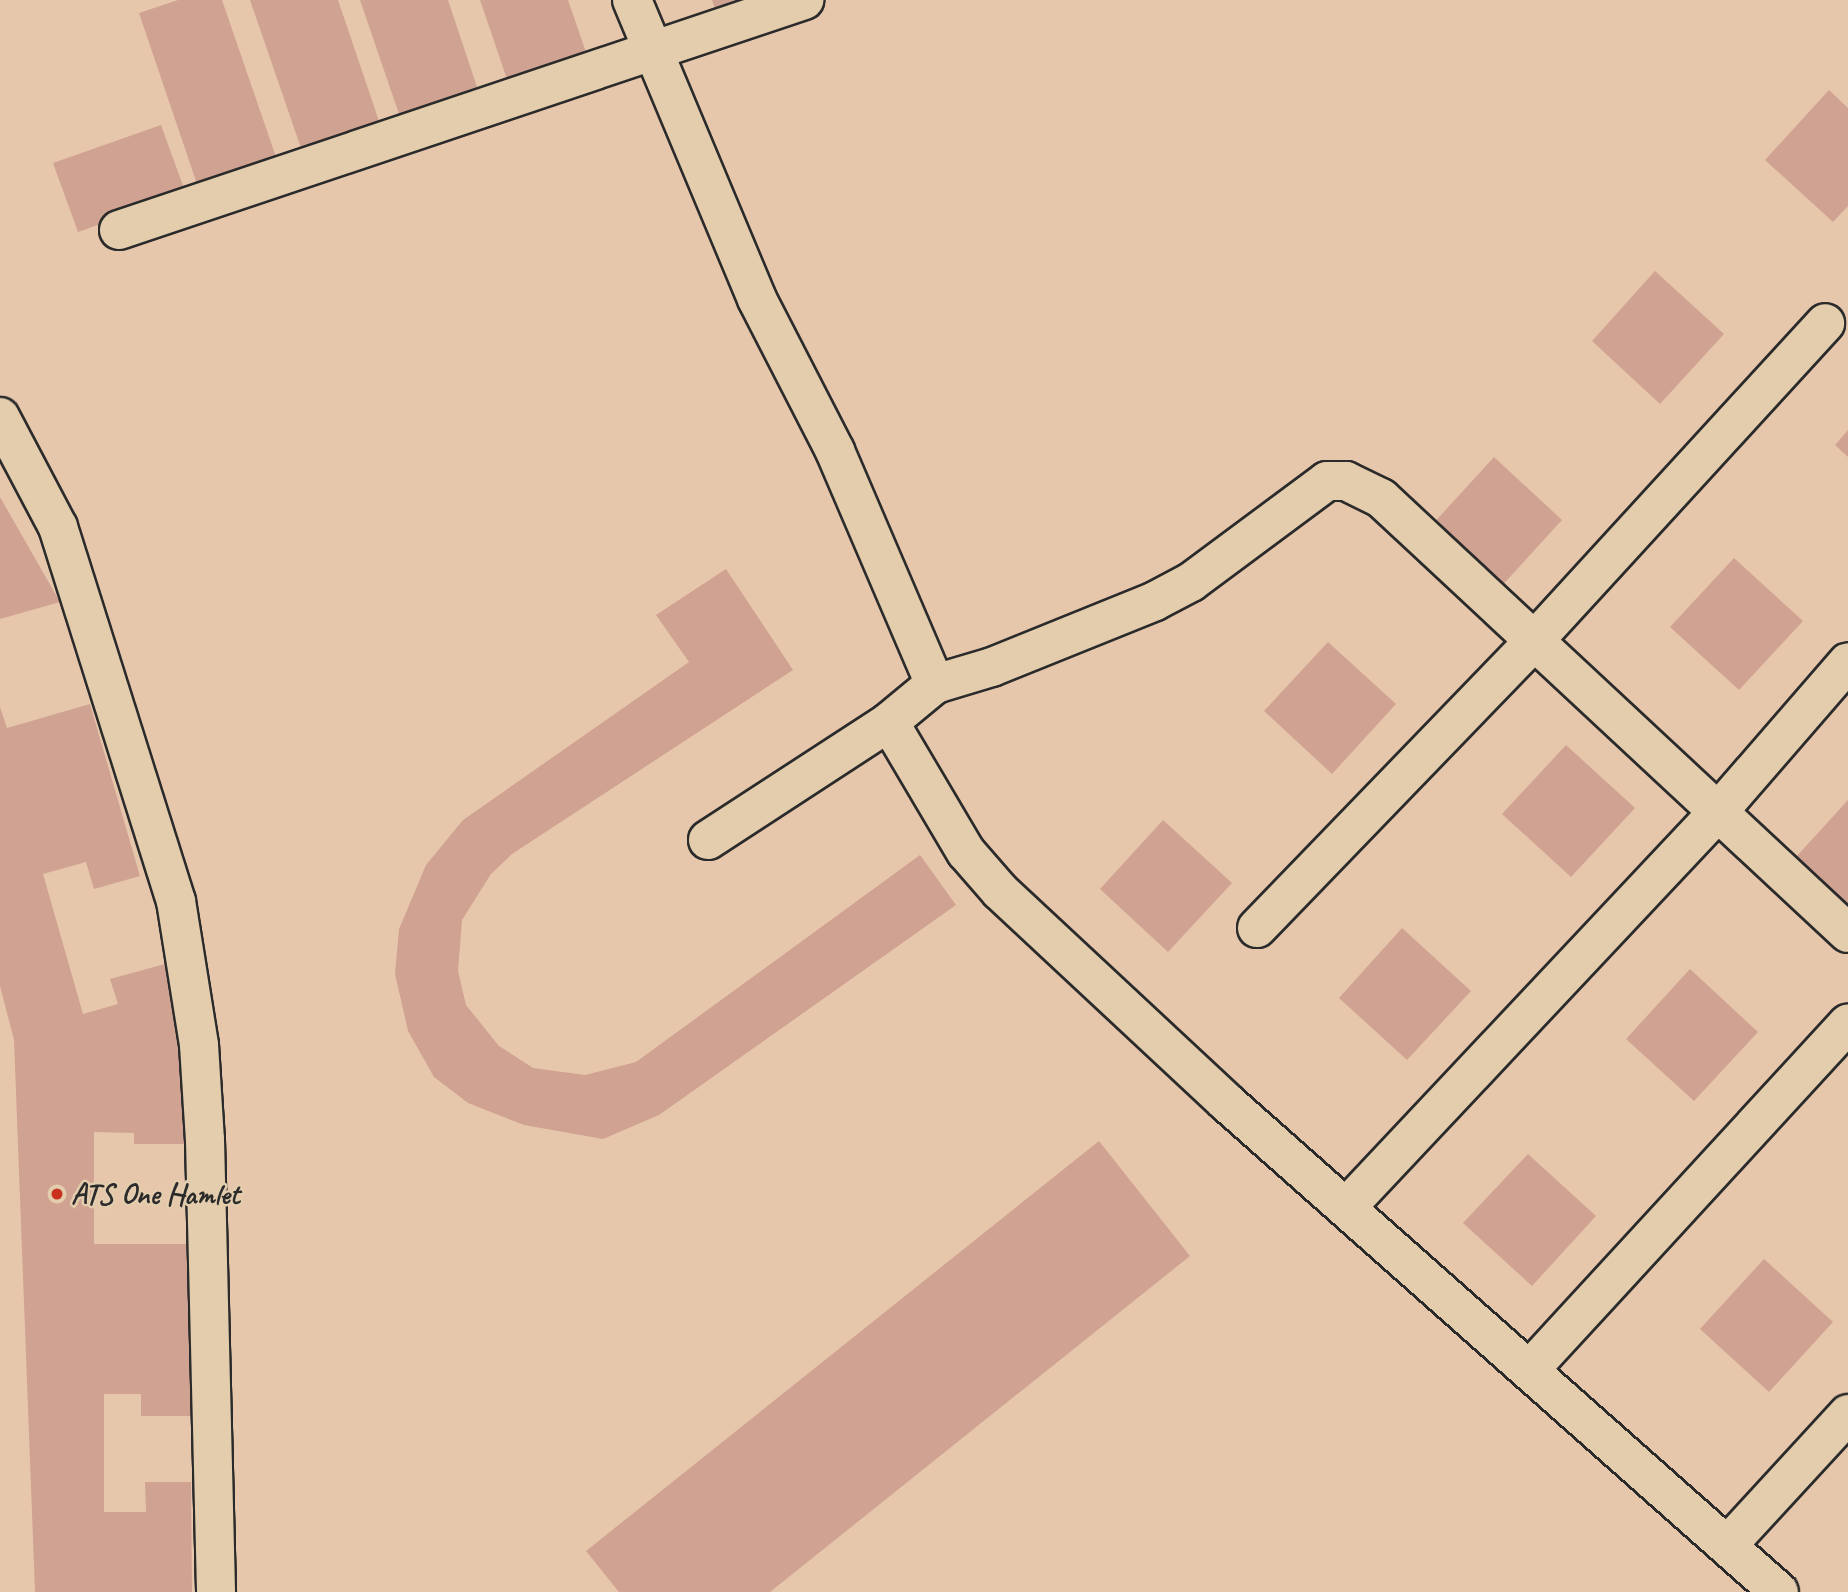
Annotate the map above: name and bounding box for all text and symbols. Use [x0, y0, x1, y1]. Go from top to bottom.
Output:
place label: ATS One Hamlet [71, 1176, 240, 1212]
marker: ATS One Hamlet [49, 1186, 65, 1202]

